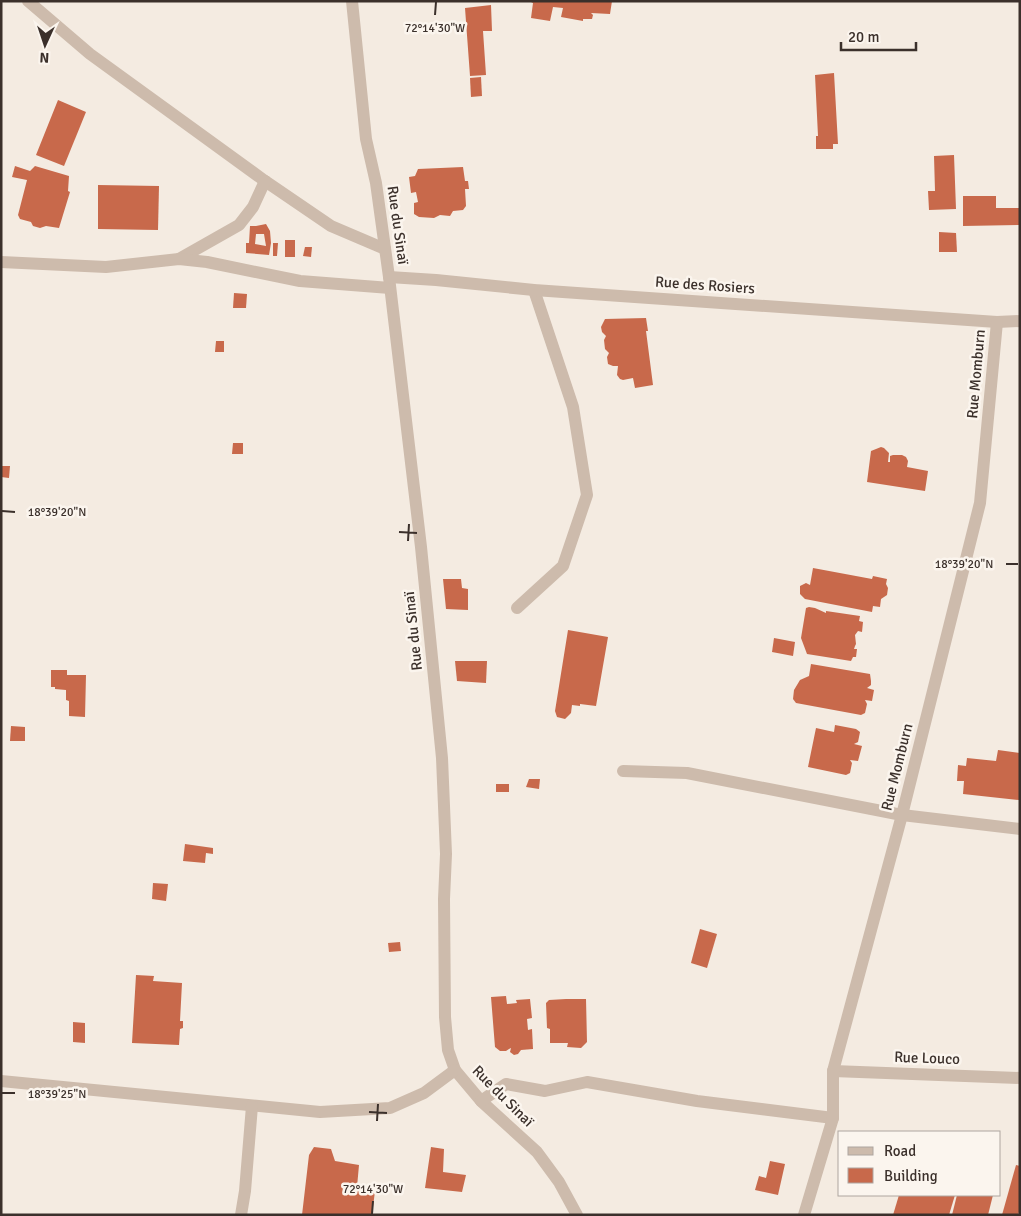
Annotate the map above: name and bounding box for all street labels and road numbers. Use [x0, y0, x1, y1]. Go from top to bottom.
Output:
street label: Rue du Sinaï [384, 184, 413, 266]
street label: Rue des Rosiers [655, 273, 756, 297]
street label: Rue Momburn [963, 329, 989, 419]
street label: Rue du Sinaï [400, 590, 426, 671]
street label: Rue Momburn [877, 721, 917, 813]
street label: Rue Louco [894, 1048, 960, 1068]
street label: Rue du Sinaï [469, 1062, 538, 1131]

